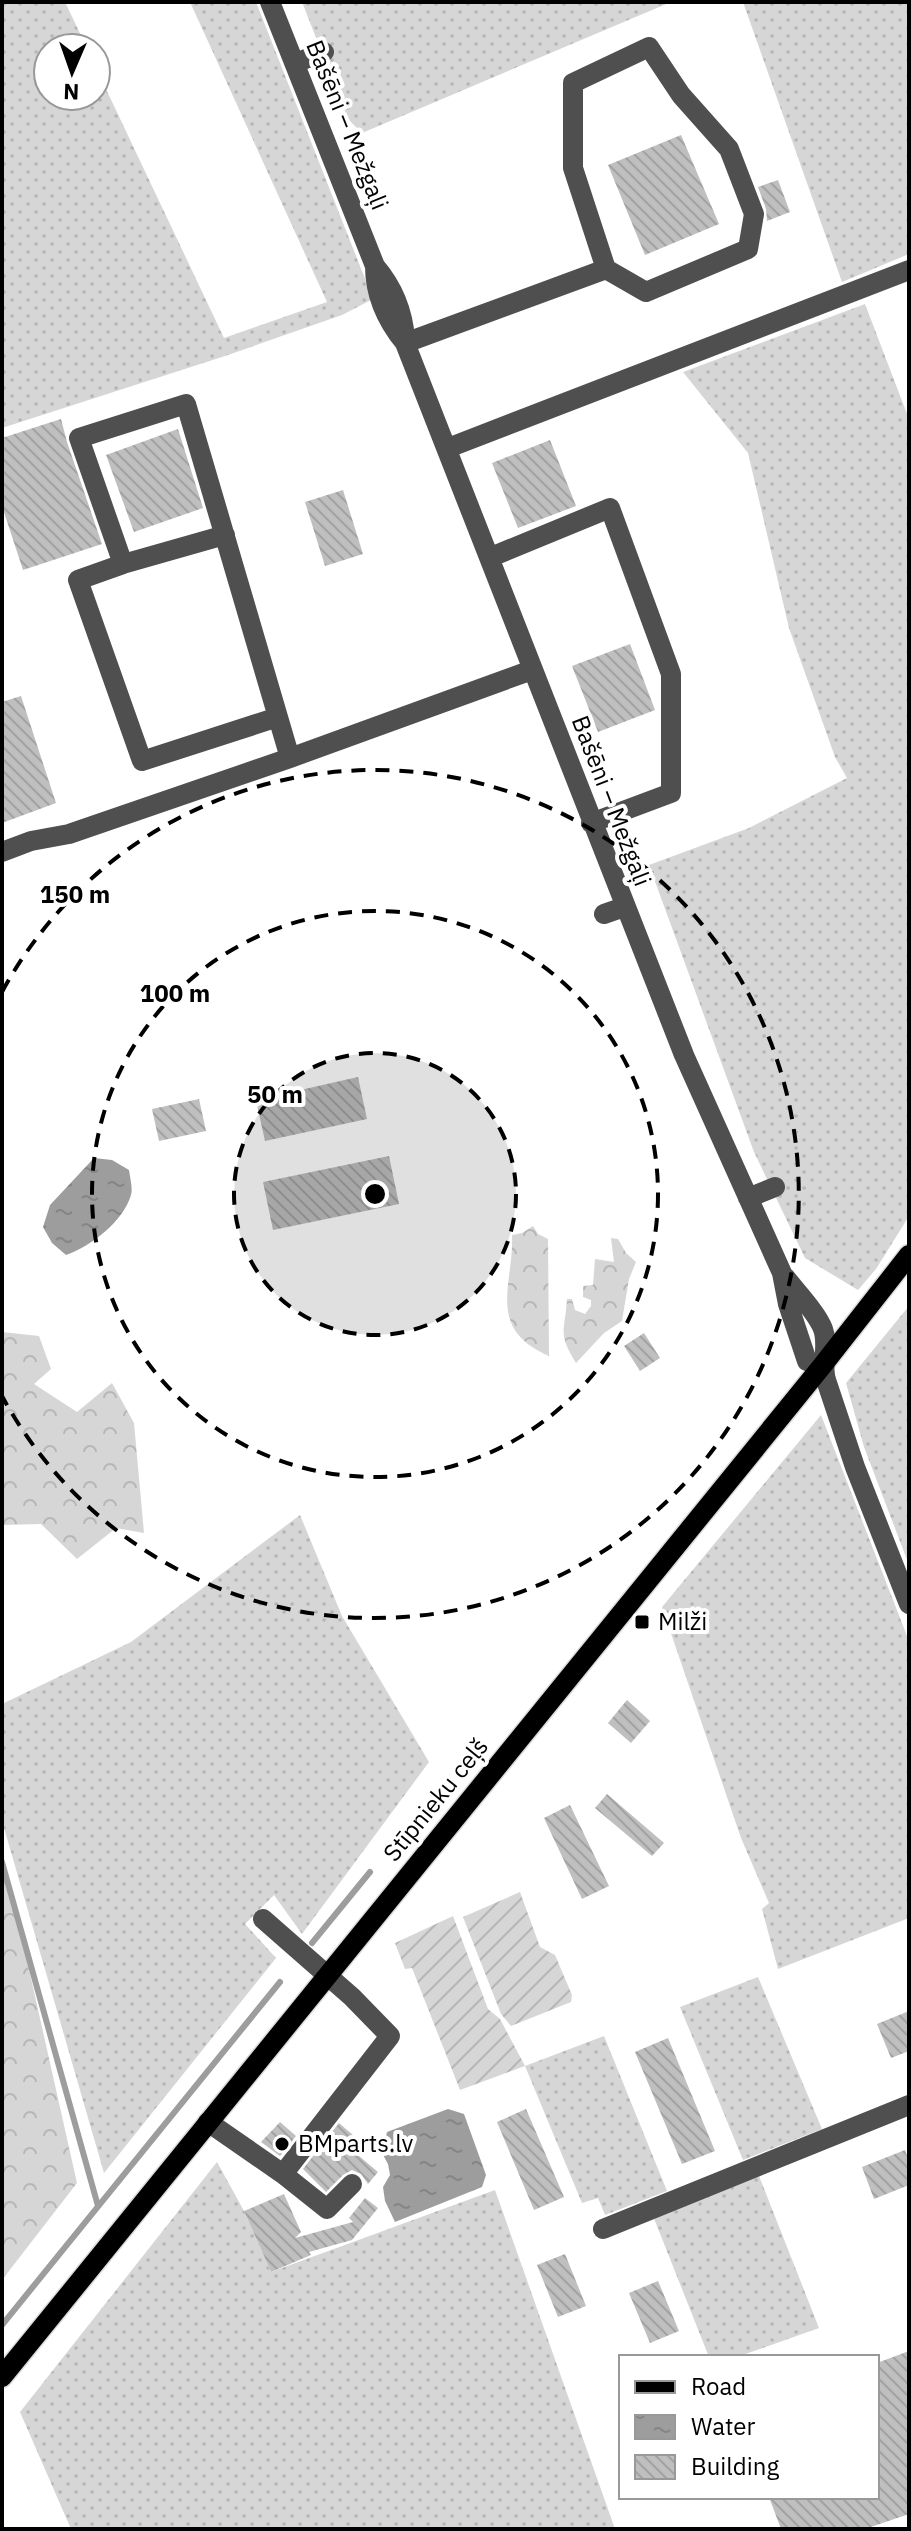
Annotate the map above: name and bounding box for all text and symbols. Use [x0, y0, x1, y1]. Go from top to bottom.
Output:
north arrow [32, 32, 112, 112]
street label: Bašēni – Mežgaļi [299, 35, 396, 214]
text: N [63, 78, 80, 107]
street label: Bašēni – Mežgaļi [565, 711, 659, 890]
text: 150 m [40, 878, 110, 910]
text: 100 m [140, 977, 210, 1009]
text: 50 m [247, 1078, 303, 1110]
centre of rings [361, 1180, 389, 1208]
place label: Milži [658, 1605, 707, 1637]
marker: Milži [633, 1613, 651, 1631]
street label: Stīpnieku ceļš [376, 1731, 495, 1868]
place label: BMparts.lv [298, 2127, 414, 2159]
marker: BMparts.lv [273, 2135, 291, 2153]
legend [619, 2355, 879, 2499]
text: Road [691, 2370, 746, 2402]
text: Water [691, 2410, 755, 2442]
text: Building [691, 2450, 779, 2482]

